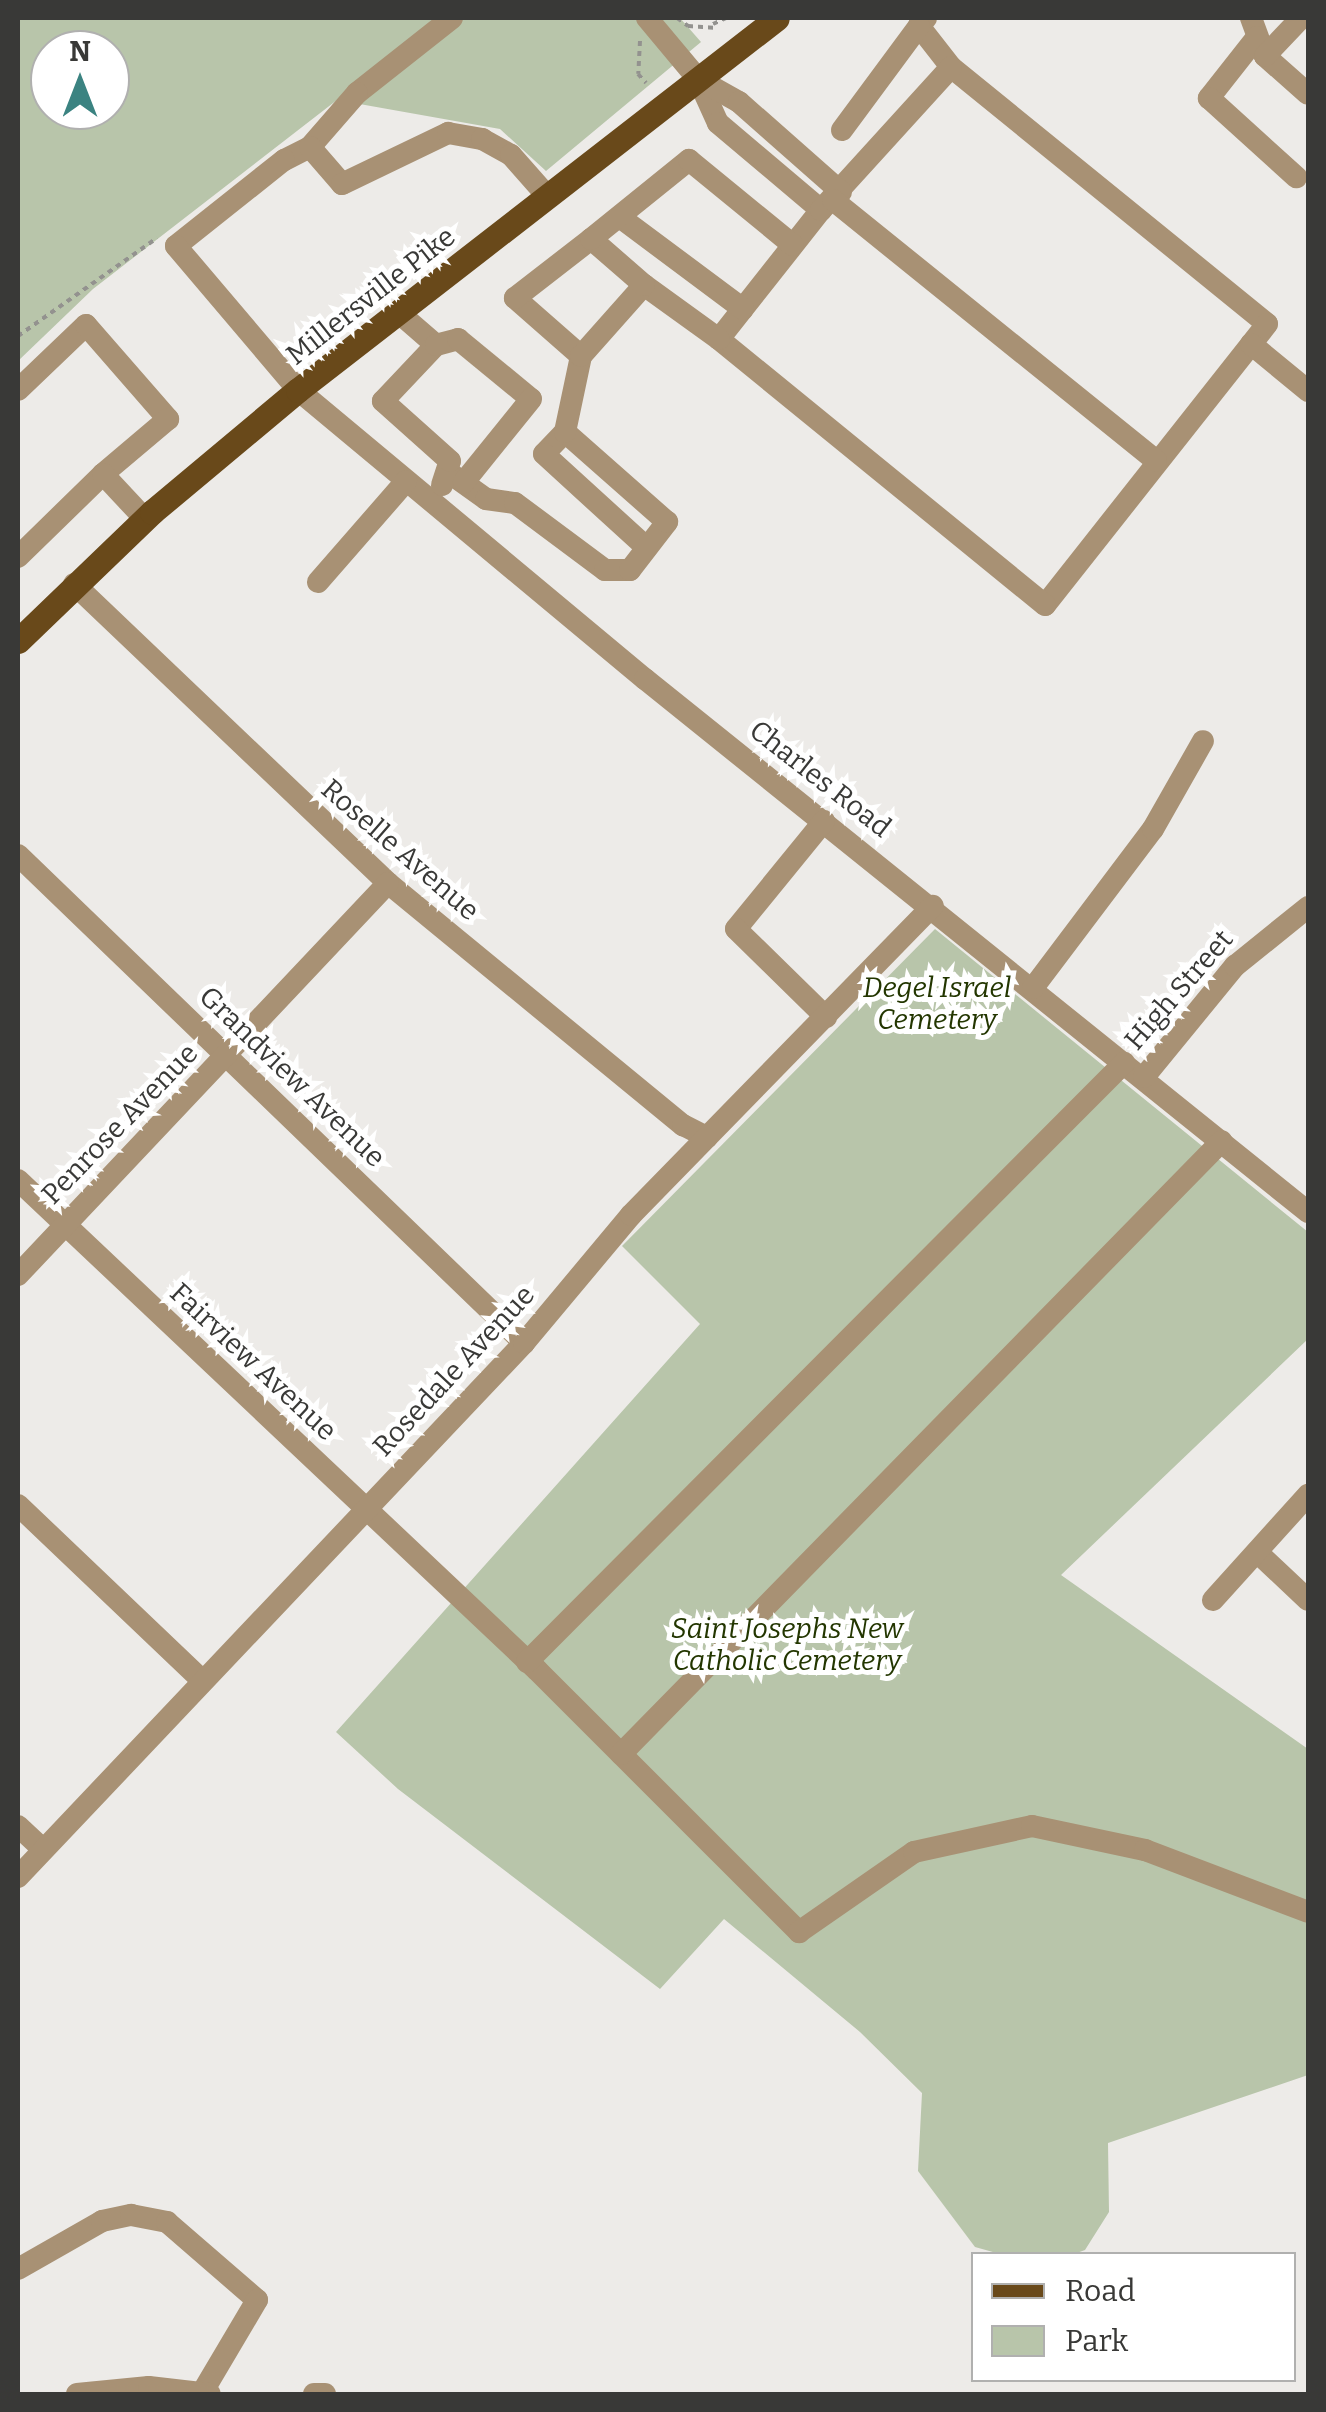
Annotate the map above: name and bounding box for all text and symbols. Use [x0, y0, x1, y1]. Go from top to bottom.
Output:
north arrow [30, 30, 130, 130]
text: N [69, 35, 91, 68]
street label: Millersville Pike [280, 220, 462, 372]
street label: Charles Road [743, 713, 897, 845]
street label: Roselle Avenue [314, 772, 486, 928]
street label: High Street [1118, 923, 1240, 1057]
park label: Degel Israel Cemetery [863, 971, 1011, 1037]
street label: Grandview Avenue [192, 980, 392, 1174]
street label: Penrose Avenue [35, 1037, 205, 1211]
street label: Fairview Avenue [163, 1276, 343, 1448]
street label: Rosedale Avenue [366, 1279, 542, 1463]
park label: Saint Josephs New Catholic Cemetery [671, 1612, 903, 1678]
legend [971, 2252, 1296, 2382]
text: Road [1065, 2273, 1136, 2309]
text: Park [1065, 2323, 1128, 2359]

